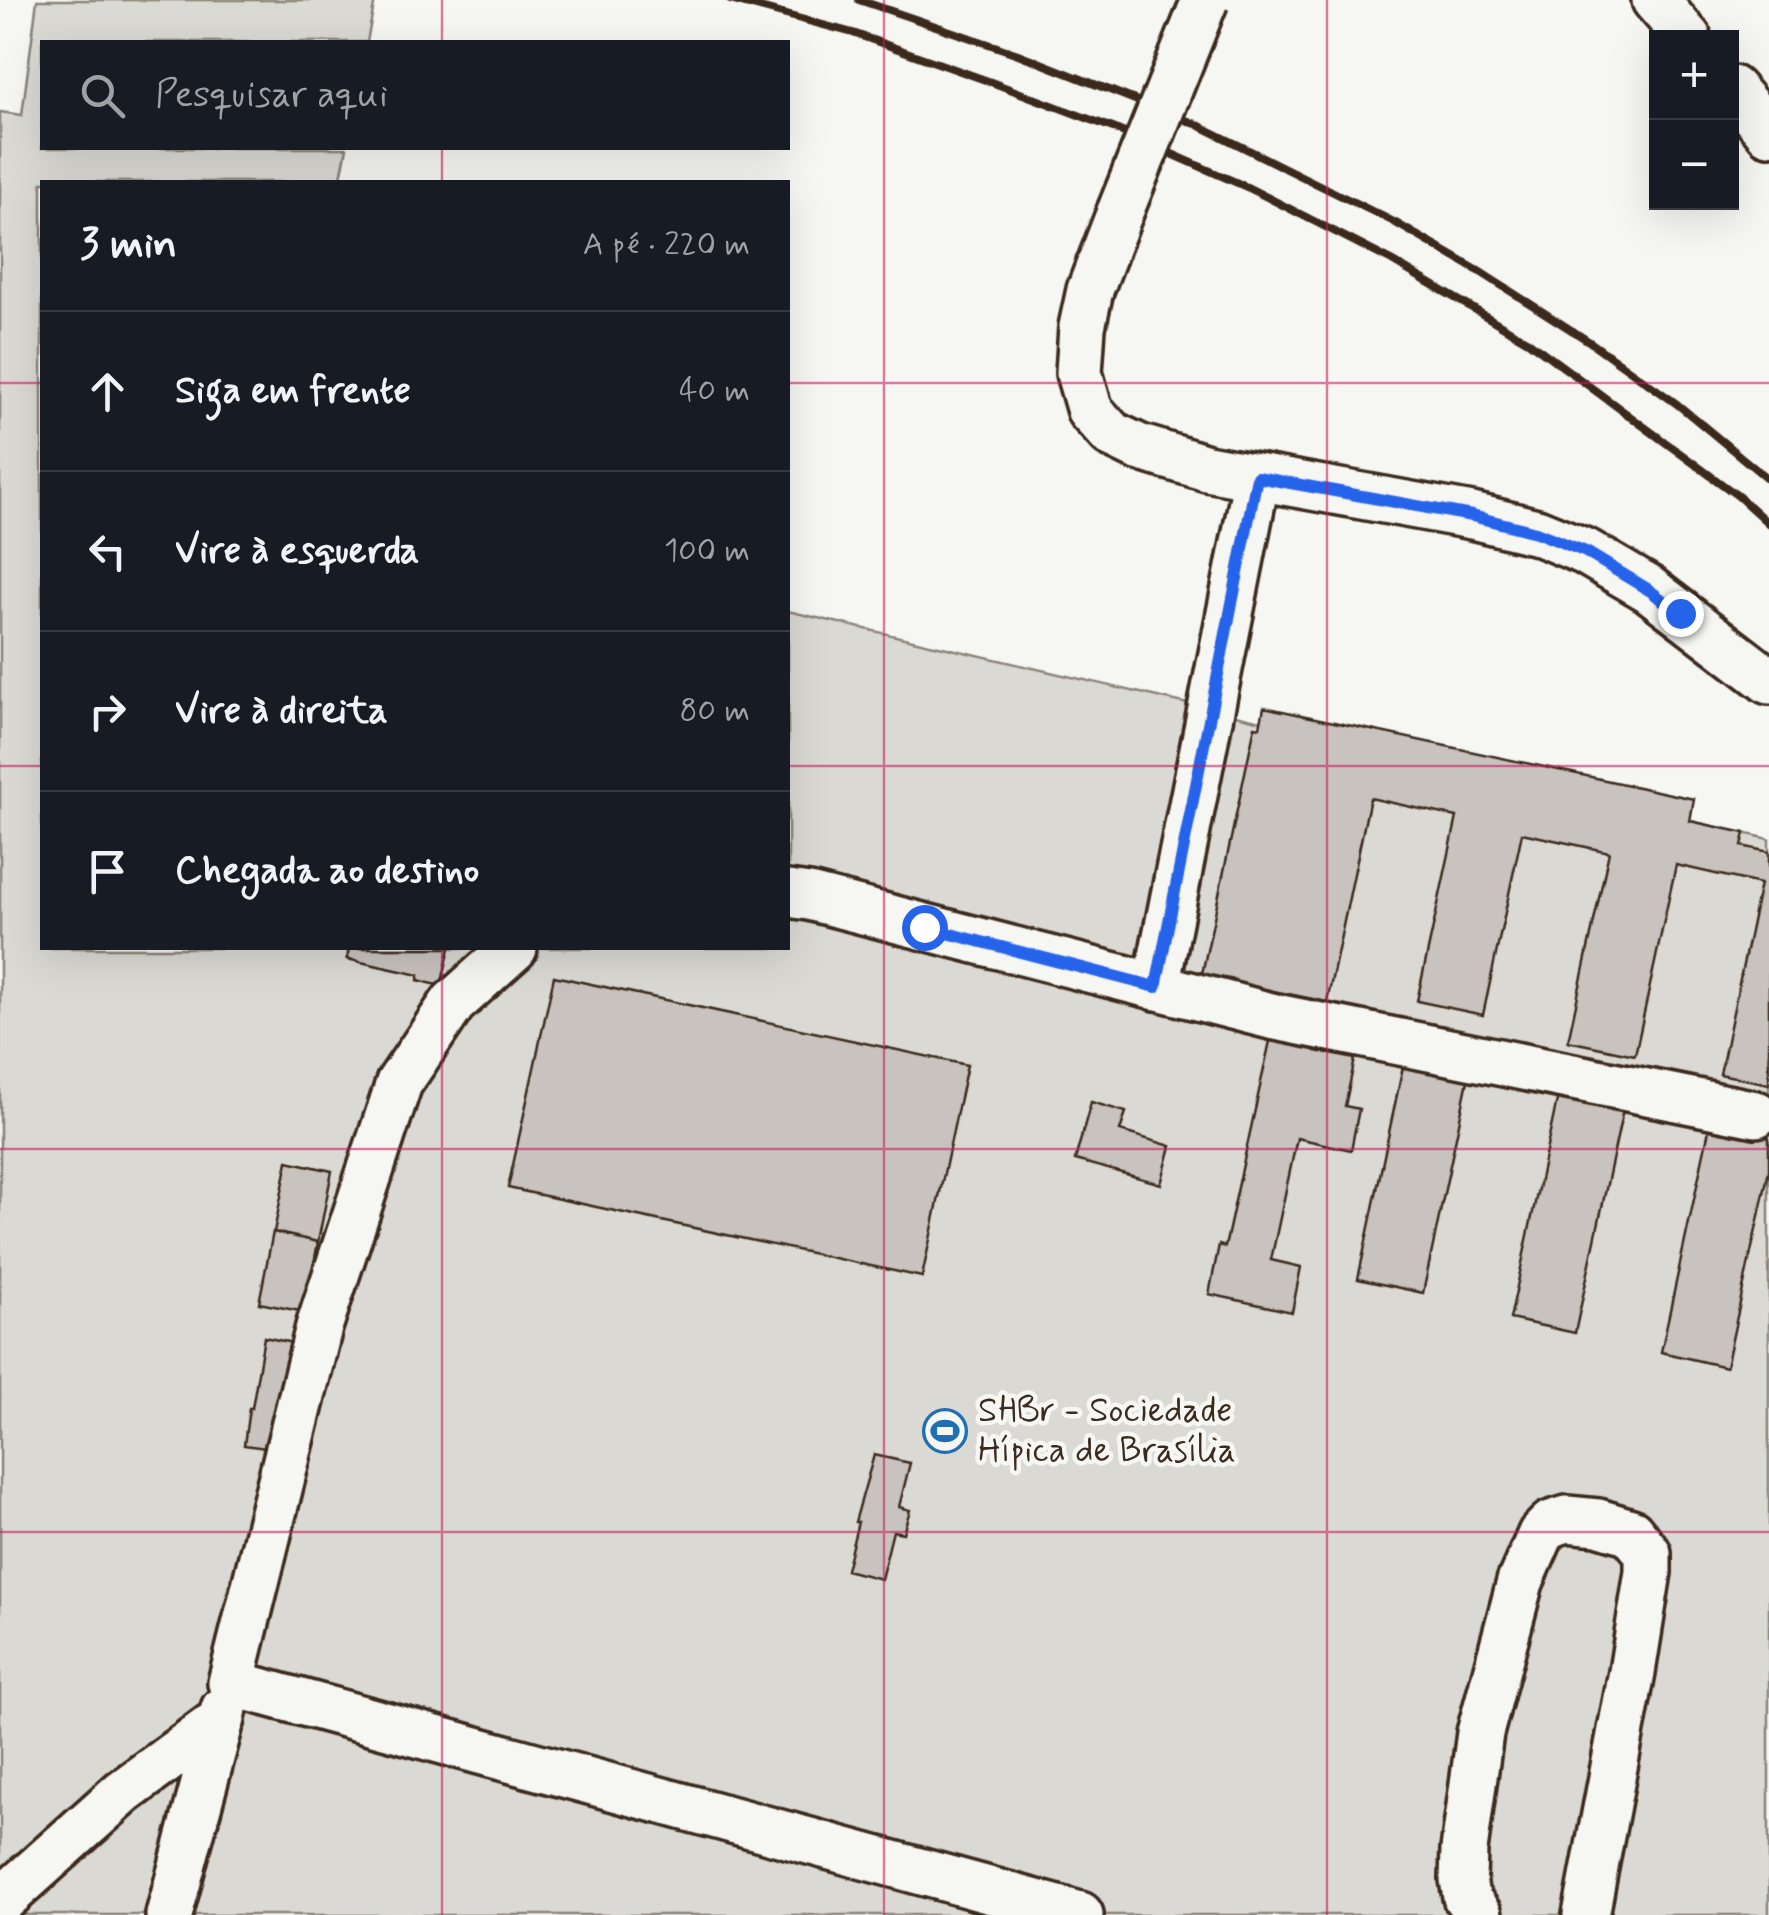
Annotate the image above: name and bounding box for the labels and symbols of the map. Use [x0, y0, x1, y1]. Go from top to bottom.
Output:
route end [1658, 591, 1704, 637]
route start [902, 905, 948, 951]
place label: SHBr - Sociedade Hípica de Brasília [978, 1388, 1236, 1474]
sports icon: SHBr - Sociedade Hípica de Brasília [922, 1408, 968, 1454]

